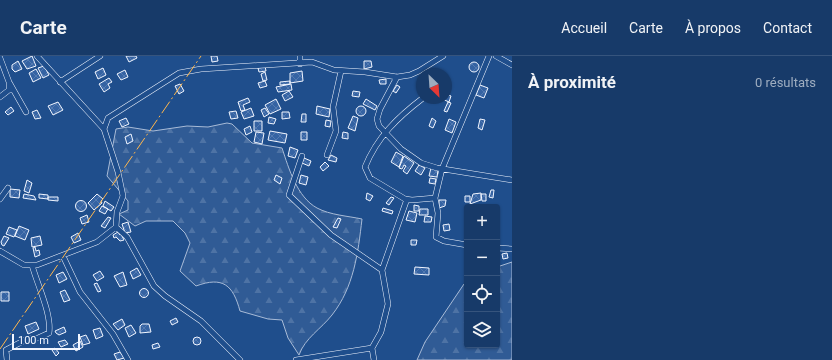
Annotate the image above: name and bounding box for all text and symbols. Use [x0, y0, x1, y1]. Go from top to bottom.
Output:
text: Carte [20, 16, 67, 39]
text: Accueil [561, 20, 607, 36]
text: Carte [629, 20, 663, 36]
text: À propos [685, 20, 741, 36]
text: Contact [763, 20, 812, 36]
north arrow [416, 68, 452, 104]
text: À proximité [528, 72, 616, 92]
text: 0 résultats [755, 75, 816, 90]
map controls [464, 204, 500, 348]
button: + [464, 204, 500, 240]
button: − [464, 240, 500, 276]
button: locate [464, 276, 500, 312]
button: layers [464, 312, 500, 348]
scale bar [12, 332, 80, 351]
text: 100 m [18, 334, 49, 347]

